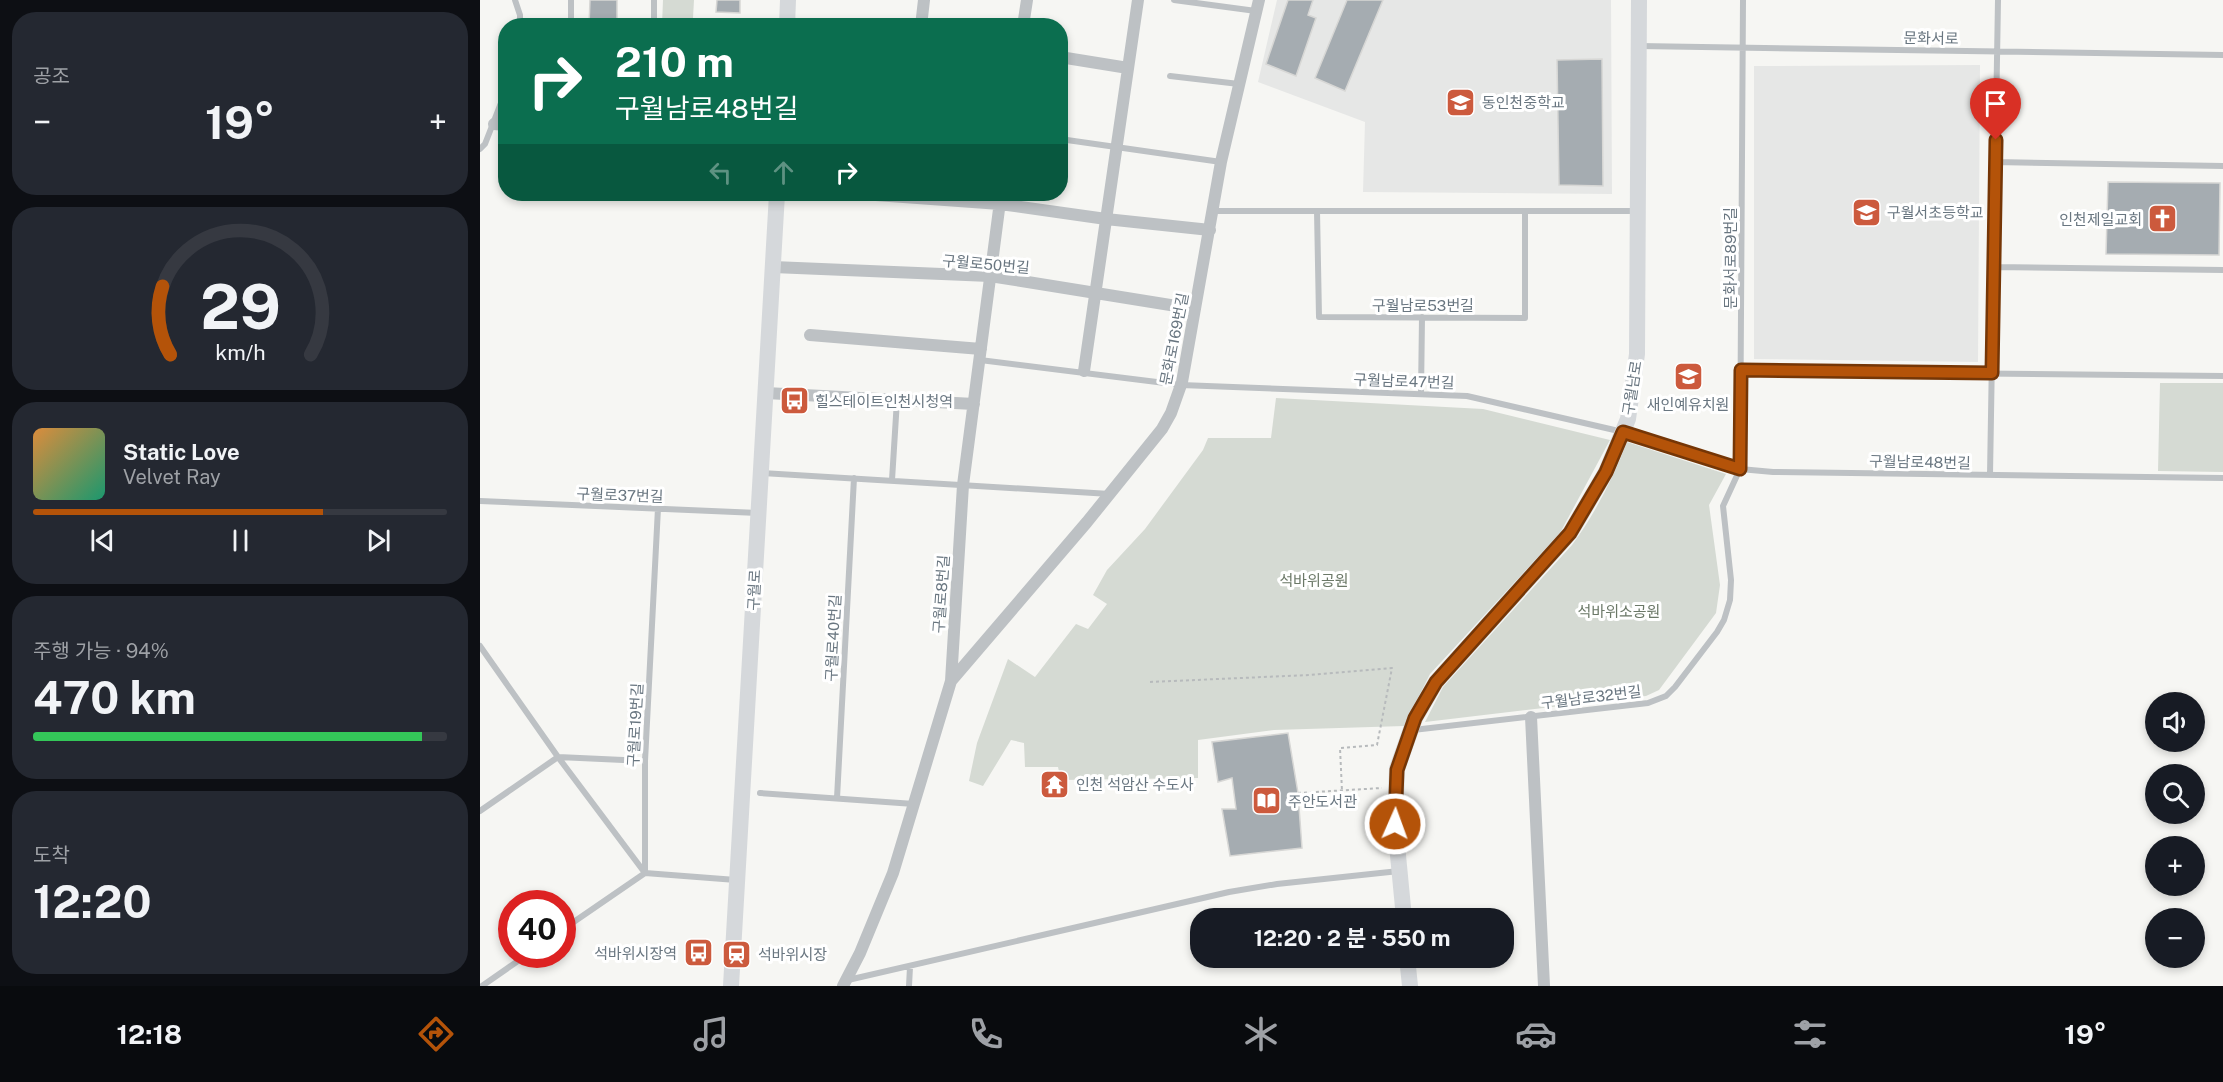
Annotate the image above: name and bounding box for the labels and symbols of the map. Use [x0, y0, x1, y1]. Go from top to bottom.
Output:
street label: 문화서로 [1903, 29, 1959, 47]
pin [1970, 78, 2021, 140]
school or university icon: 동인천중학교 [1445, 86, 1477, 118]
place label: 동인천중학교 [1482, 94, 1565, 111]
school or university icon: 구월서초등학교 [1850, 196, 1882, 228]
church icon: 인천제일교회 [2147, 203, 2179, 235]
place label: 구월서초등학교 [1887, 204, 1984, 221]
street label: 문화서로89번길 [1722, 207, 1739, 309]
place label: 인천제일교회 [2059, 211, 2142, 228]
street label: 구월로50번길 [942, 252, 1030, 276]
street label: 문화로169번길 [1157, 291, 1191, 387]
street label: 구월남로53번길 [1372, 297, 1474, 314]
street label: 구월남로 [1619, 359, 1645, 417]
school or university icon: 새인예유치원 [1672, 361, 1704, 393]
street label: 구월남로47번길 [1353, 371, 1455, 391]
bus stop icon: 힐스테이트인천시청역 [778, 385, 810, 417]
place label: 힐스테이트인천시청역 [815, 393, 953, 410]
place label: 새인예유치원 [1647, 396, 1729, 413]
street label: 구월남로48번길 [1869, 453, 1971, 471]
street label: 구월로37번길 [576, 485, 664, 505]
street label: 구월로8번길 [930, 554, 952, 634]
street label: 구월로 [744, 569, 764, 611]
park label: 석바위공원 [1279, 572, 1349, 589]
street label: 구월로40번길 [822, 594, 844, 682]
park label: 석바위소공원 [1578, 603, 1660, 620]
street label: 구월로19번길 [624, 682, 646, 768]
street label: 구월남로32번길 [1540, 682, 1642, 712]
temple icon: 인천 석암산 수도사 [1039, 768, 1071, 800]
place label: 인천 석암산 수도사 [1076, 776, 1194, 793]
library icon: 주안도서관 [1251, 785, 1283, 817]
position arrow [1363, 792, 1427, 856]
place label: 주안도서관 [1288, 793, 1357, 810]
speed limit sign: 40 [498, 890, 576, 968]
bus stop icon: 석바위시장역 [682, 937, 714, 969]
station icon: 석바위시장 [721, 938, 753, 970]
place label: 석바위시장역 [594, 945, 677, 962]
place label: 석바위시장 [758, 946, 827, 963]

